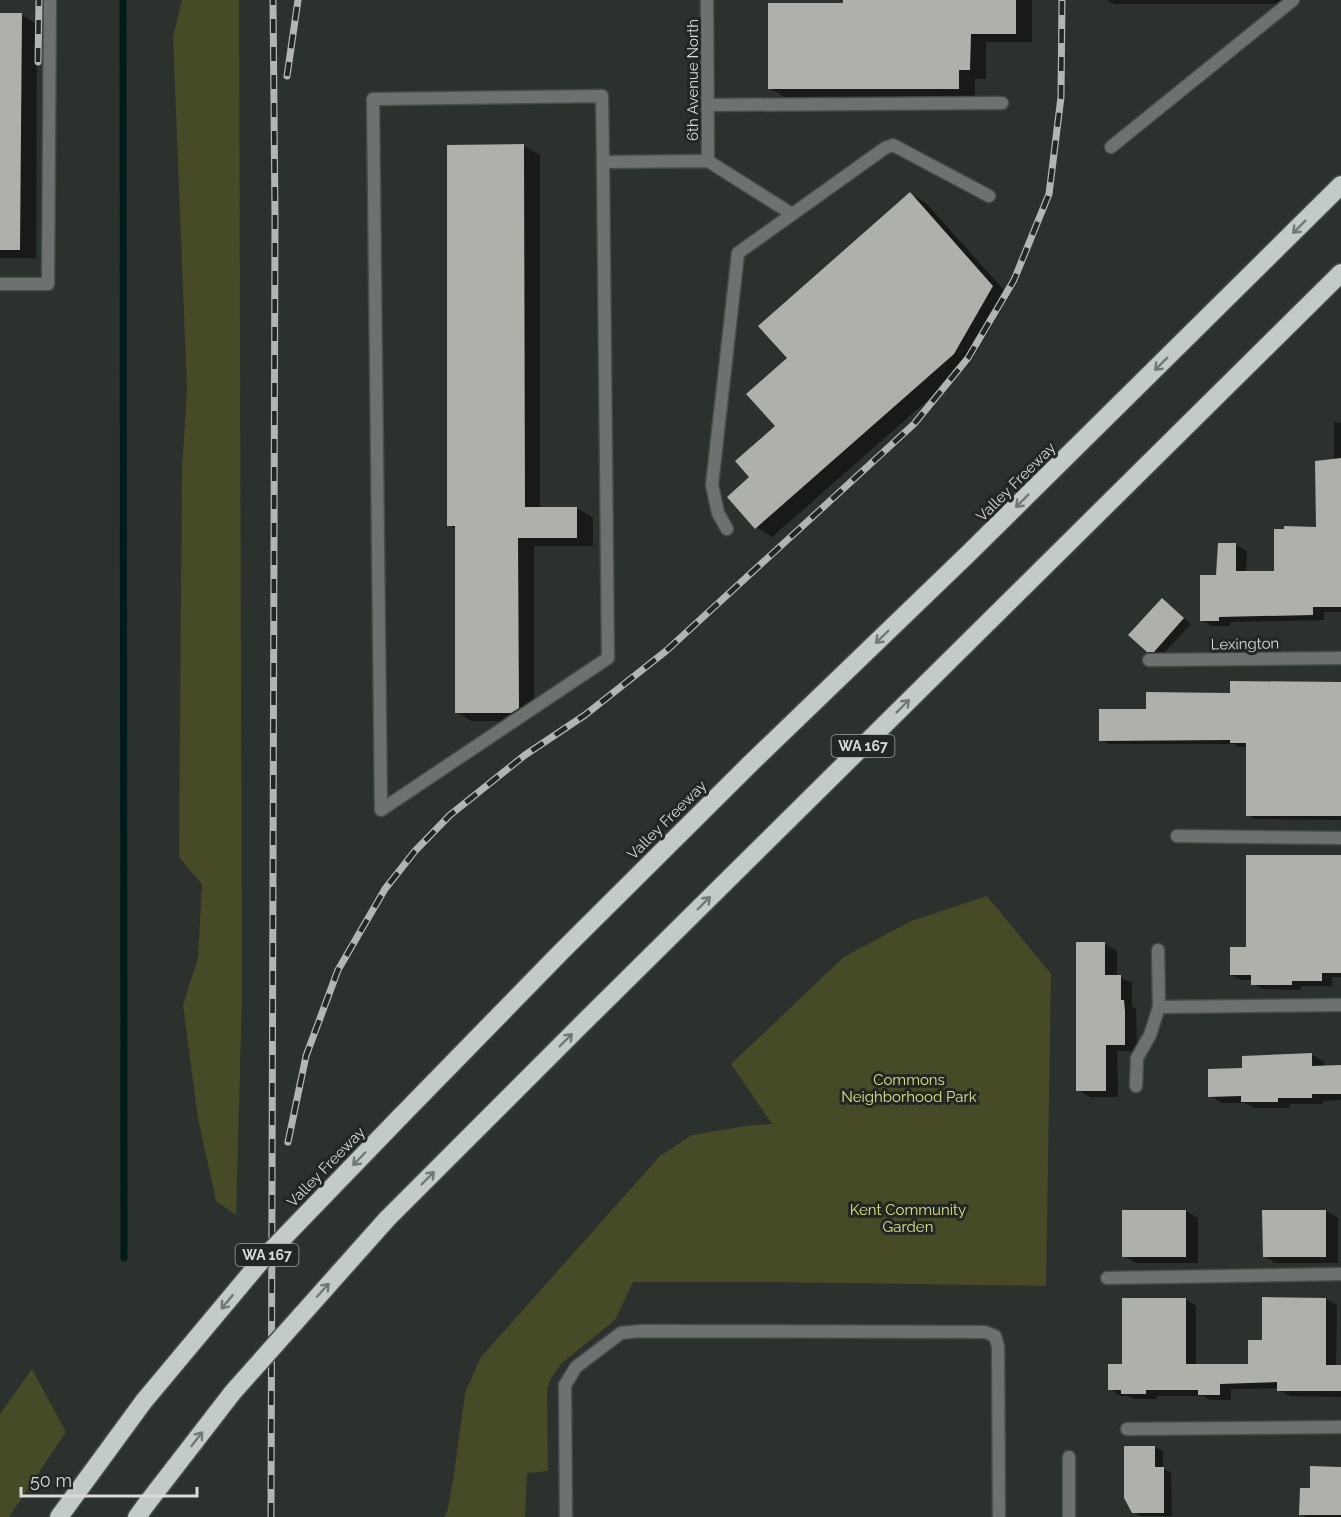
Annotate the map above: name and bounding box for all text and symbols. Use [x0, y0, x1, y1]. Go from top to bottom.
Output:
street label: 6th Avenue North [684, 19, 702, 141]
one-way arrow [1292, 219, 1307, 234]
one-way arrow [1153, 356, 1168, 371]
street label: Valley Freeway [973, 439, 1059, 525]
one-way arrow [1015, 493, 1030, 508]
one-way arrow [875, 629, 890, 644]
street label: Lexington [1211, 634, 1279, 654]
one-way arrow [895, 699, 910, 714]
road number: WA 167 [832, 735, 894, 757]
street label: Valley Freeway [624, 777, 710, 863]
one-way arrow [697, 895, 712, 910]
one-way arrow [558, 1033, 573, 1048]
park label: Commons Neighborhood Park [841, 1071, 977, 1106]
street label: Valley Freeway [283, 1123, 369, 1211]
one-way arrow [352, 1151, 366, 1166]
one-way arrow [421, 1171, 436, 1185]
park label: Kent Community Garden [850, 1201, 966, 1236]
road number: WA 167 [236, 1244, 298, 1266]
one-way arrow [316, 1283, 330, 1298]
one-way arrow [220, 1294, 233, 1310]
one-way arrow [190, 1431, 203, 1447]
scale bar [21, 1460, 196, 1498]
text: 50 m [30, 1470, 72, 1491]

